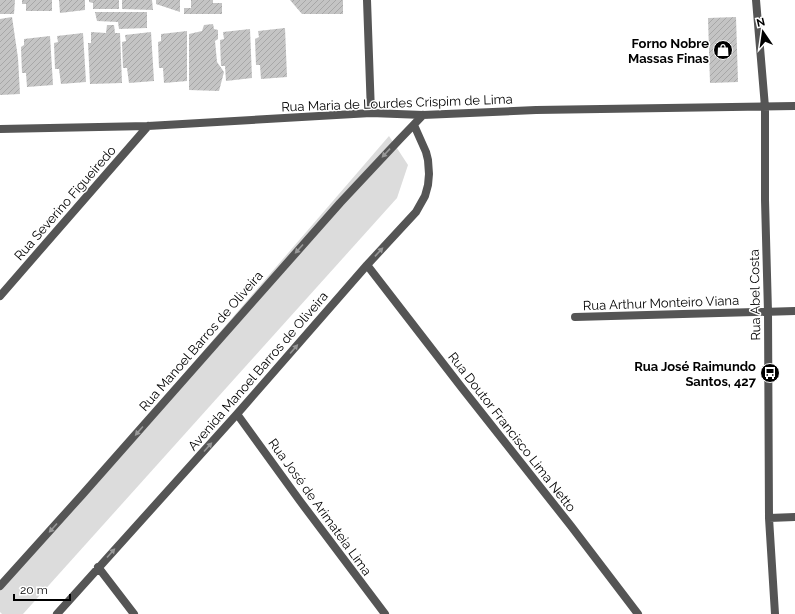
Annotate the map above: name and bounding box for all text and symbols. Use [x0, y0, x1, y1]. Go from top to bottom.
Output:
north arrow [743, 12, 783, 52]
text: N [755, 15, 766, 30]
place label: Forno Nobre Massas Finas [628, 36, 710, 66]
shop icon: Forno Nobre Massas Finas [712, 39, 734, 61]
street label: Rua Maria de Lourdes Crispim de Lima [281, 91, 513, 115]
street label: Rua Severino Figueiredo [11, 143, 119, 263]
one-way arrow [382, 148, 391, 158]
one-way arrow [294, 244, 304, 254]
one-way arrow [375, 247, 384, 257]
street label: Rua Abel Costa [747, 249, 763, 341]
street label: Rua Manoel Barros de Oliveira [136, 268, 266, 414]
street label: Avenida Manoel Barros de Oliveira [185, 289, 331, 453]
street label: Rua Arthur Monteiro Viana [583, 293, 739, 313]
one-way arrow [289, 344, 298, 355]
street label: Rua Doutor Francisco Lima Netto [445, 349, 579, 515]
place label: Rua José Raimundo Santos, 427 [634, 359, 757, 389]
bus stop icon: Rua José Raimundo Santos, 427 [759, 362, 781, 384]
one-way arrow [135, 426, 144, 435]
street label: Rua José de Arimateia Lima [265, 436, 375, 578]
one-way arrow [203, 442, 212, 452]
one-way arrow [48, 523, 57, 533]
one-way arrow [106, 548, 115, 559]
scale bar [14, 576, 70, 602]
text: 20 m [20, 583, 48, 597]

